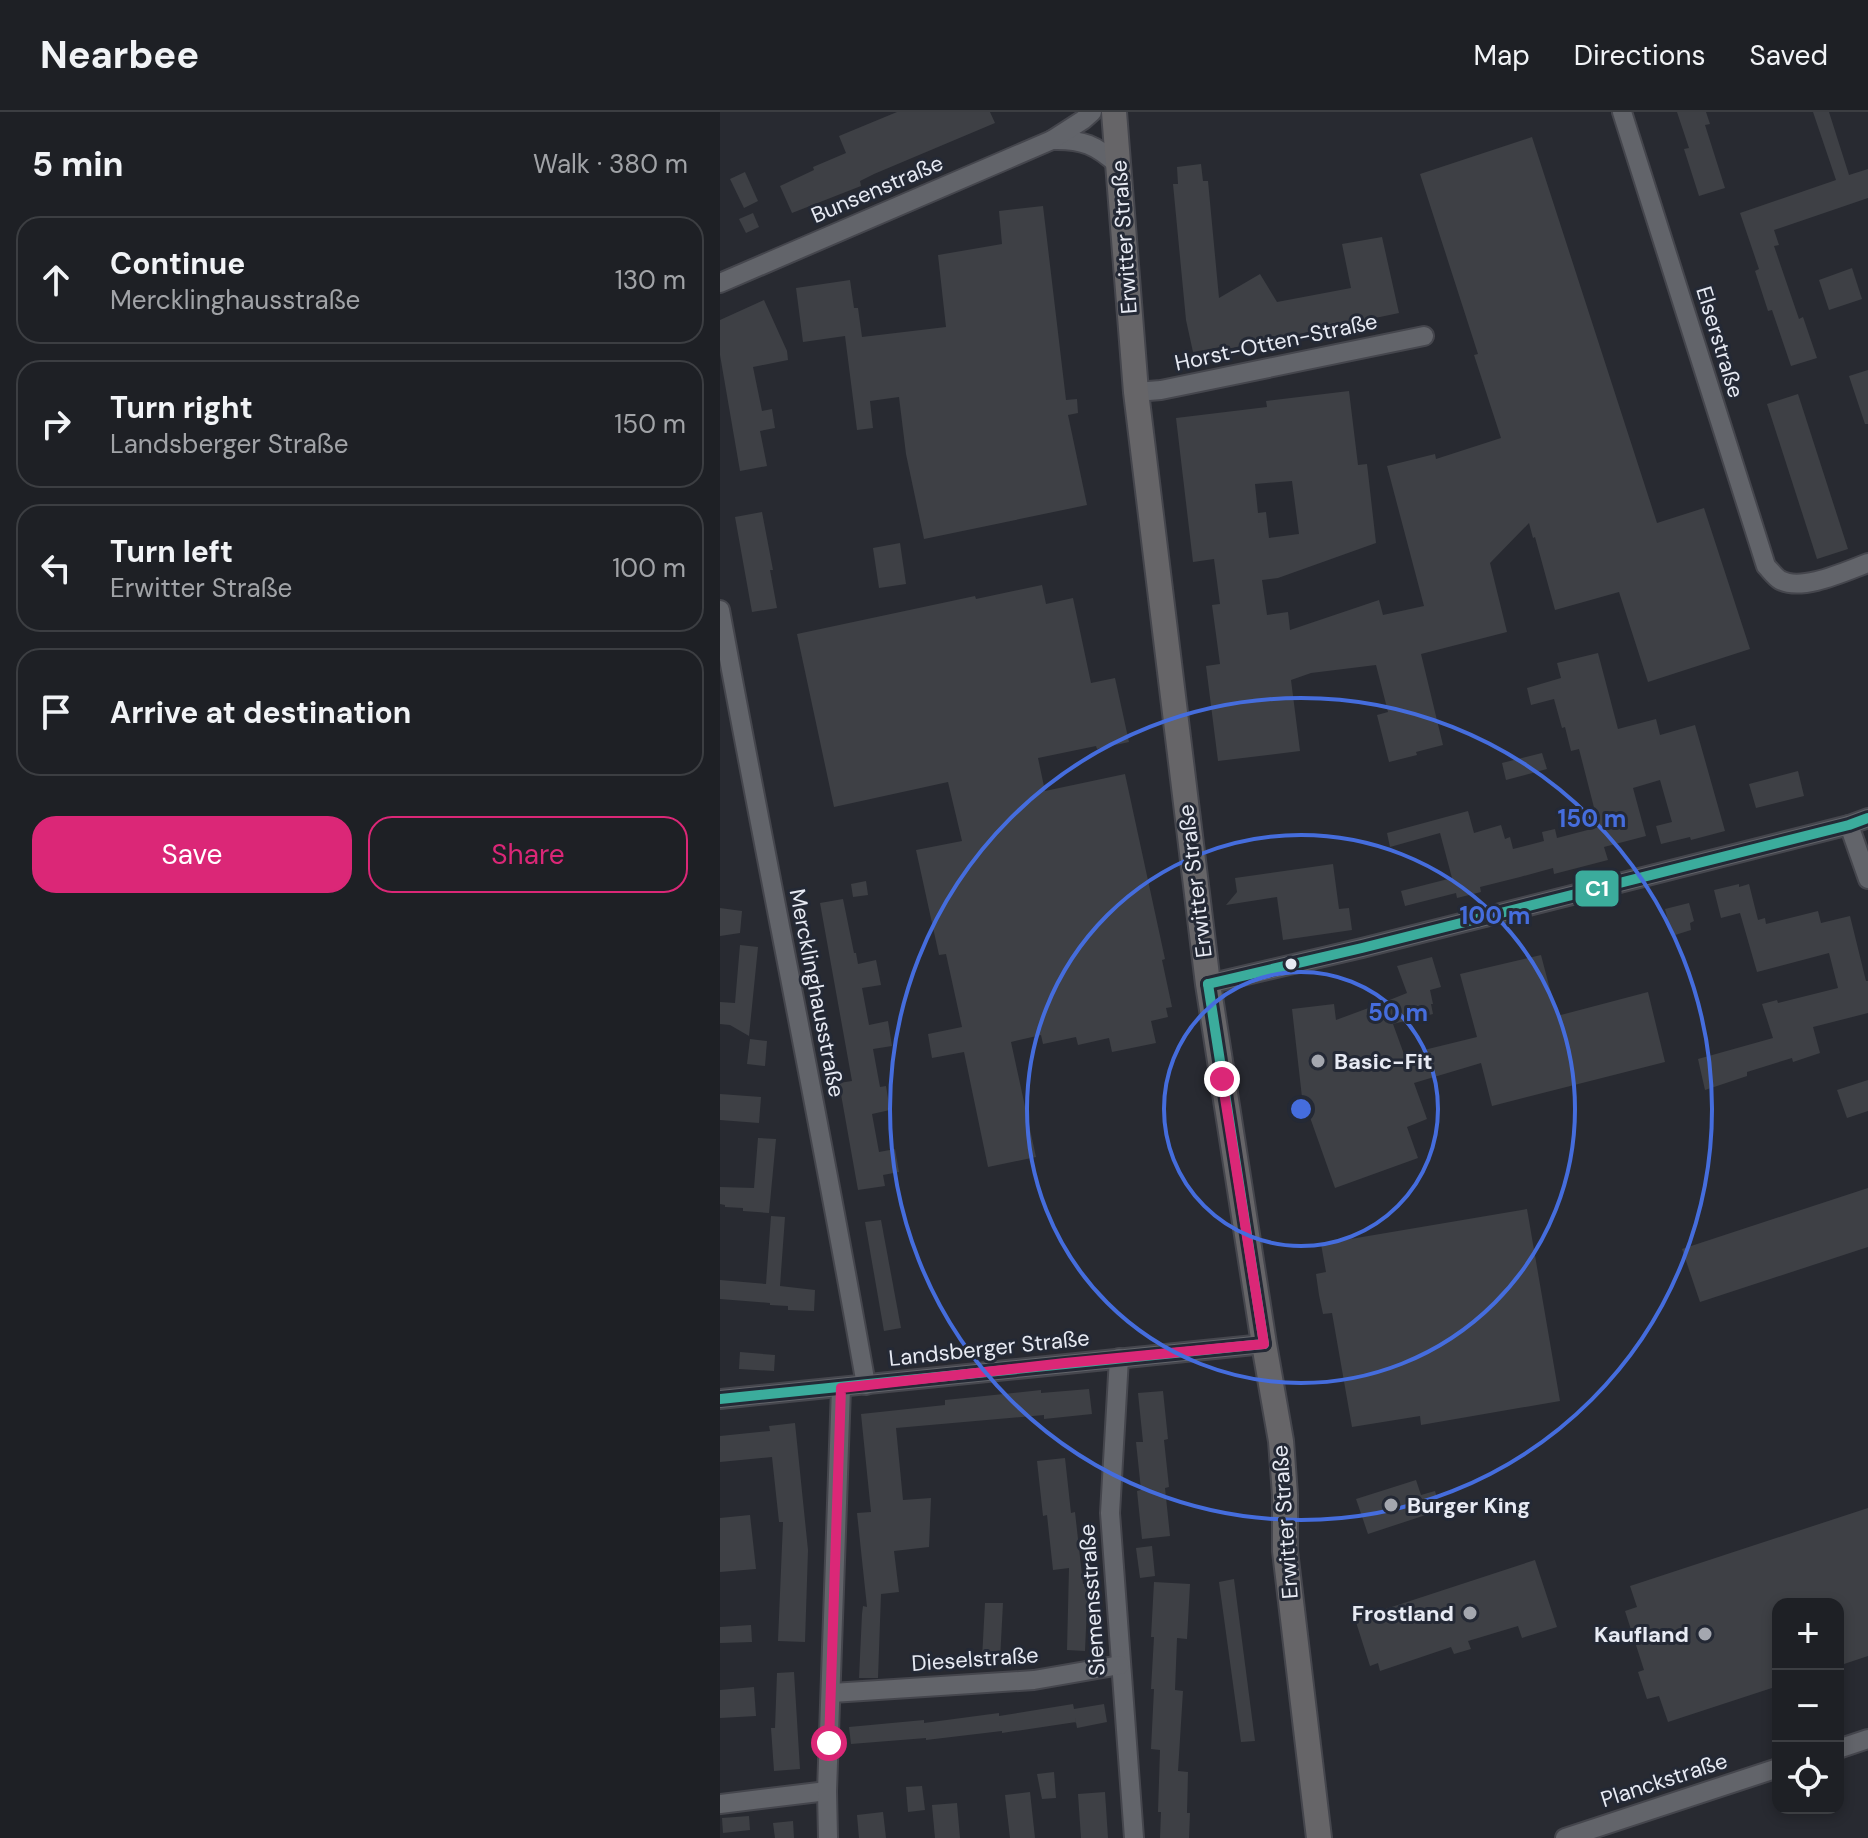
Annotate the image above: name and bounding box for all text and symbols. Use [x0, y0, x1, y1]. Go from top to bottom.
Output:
text: Nearbee [40, 30, 199, 80]
text: Map [1473, 37, 1530, 74]
text: Directions [1574, 37, 1706, 74]
text: Saved [1750, 37, 1828, 74]
text: 5 min [32, 142, 123, 187]
text: Walk · 380 m [533, 147, 688, 181]
street label: Bunsenstraße [807, 148, 947, 230]
street label: Erwitter Straße [1104, 159, 1144, 315]
text: Continue [110, 244, 245, 283]
icon: ahead [34, 258, 78, 302]
text: 130 m [615, 263, 686, 297]
text: Mercklinghausstraße [110, 283, 360, 317]
street label: Elserstraße [1689, 283, 1751, 401]
street label: Horst-Otten-Straße [1172, 306, 1380, 378]
text: Turn right [110, 388, 253, 427]
icon: right [34, 402, 78, 446]
text: 150 m [614, 407, 686, 441]
text: Landsberger Straße [110, 427, 348, 461]
text: Turn left [110, 532, 233, 571]
icon: left [34, 546, 78, 590]
text: 100 m [612, 551, 686, 585]
text: Erwitter Straße [110, 571, 292, 605]
icon: arrive [34, 690, 78, 734]
text: Arrive at destination [110, 693, 411, 732]
street label: Erwitter Straße [1171, 803, 1219, 959]
text: 150 m [1558, 803, 1626, 834]
button: Save [32, 816, 352, 893]
button: Share [368, 816, 688, 893]
line badge: C1 [1574, 869, 1620, 908]
text: C1 [1585, 874, 1609, 903]
street label: Mercklinghausstraße [783, 886, 851, 1100]
text: 100 m [1460, 900, 1530, 931]
unlabelled marker [1283, 956, 1299, 972]
text: 50 m [1368, 997, 1428, 1028]
place label: Basic-Fit [1334, 1047, 1432, 1076]
marker: Basic-Fit [1309, 1052, 1327, 1070]
route end [1204, 1061, 1240, 1097]
centre of rings [1287, 1095, 1315, 1123]
street label: Landsberger Straße [887, 1323, 1091, 1373]
street label: Erwitter Straße [1265, 1444, 1305, 1600]
place label: Burger King [1407, 1491, 1531, 1520]
marker: Burger King [1382, 1496, 1400, 1514]
street label: Siemensstraße [1072, 1523, 1112, 1677]
map controls [1772, 1598, 1844, 1814]
button: + [1772, 1598, 1844, 1670]
place label: Frostland [1352, 1599, 1454, 1628]
marker: Frostland [1461, 1604, 1479, 1622]
place label: Kaufland [1594, 1620, 1689, 1649]
marker: Kaufland [1696, 1625, 1714, 1643]
street label: Dieselstraße [910, 1640, 1040, 1678]
button: − [1772, 1670, 1844, 1742]
route start [811, 1725, 847, 1761]
button: locate [1772, 1742, 1844, 1814]
street label: Planckstraße [1597, 1746, 1731, 1814]

